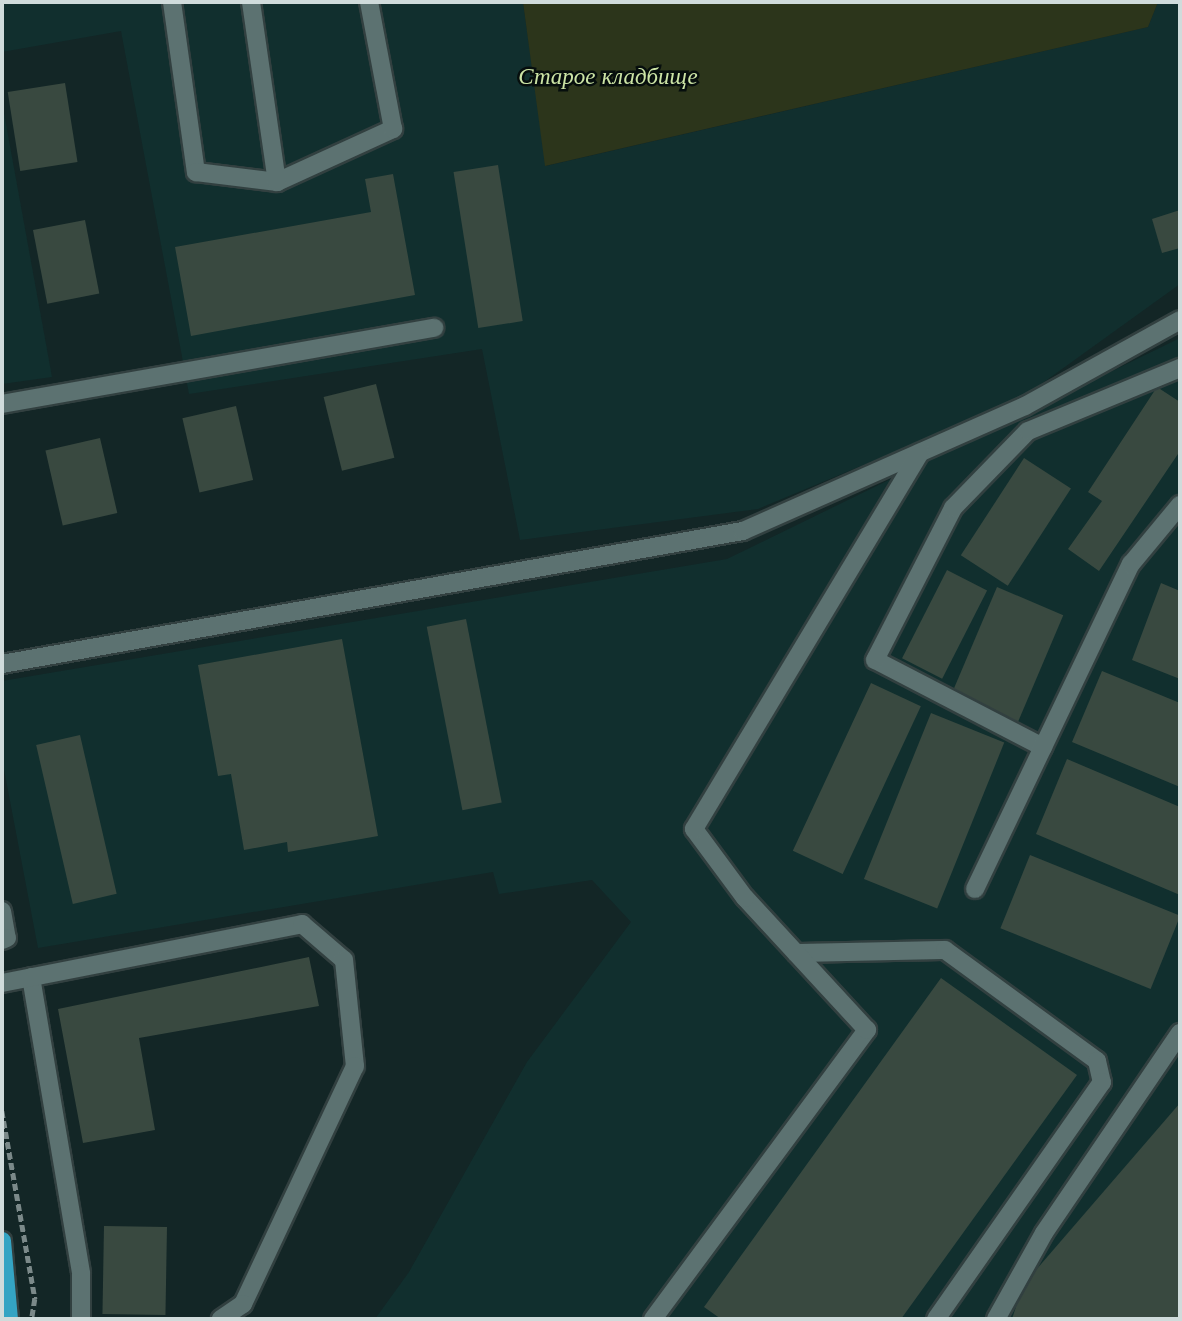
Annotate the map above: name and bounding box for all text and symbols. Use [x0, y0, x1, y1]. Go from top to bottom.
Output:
park label: Старое кладбище [518, 62, 698, 90]

